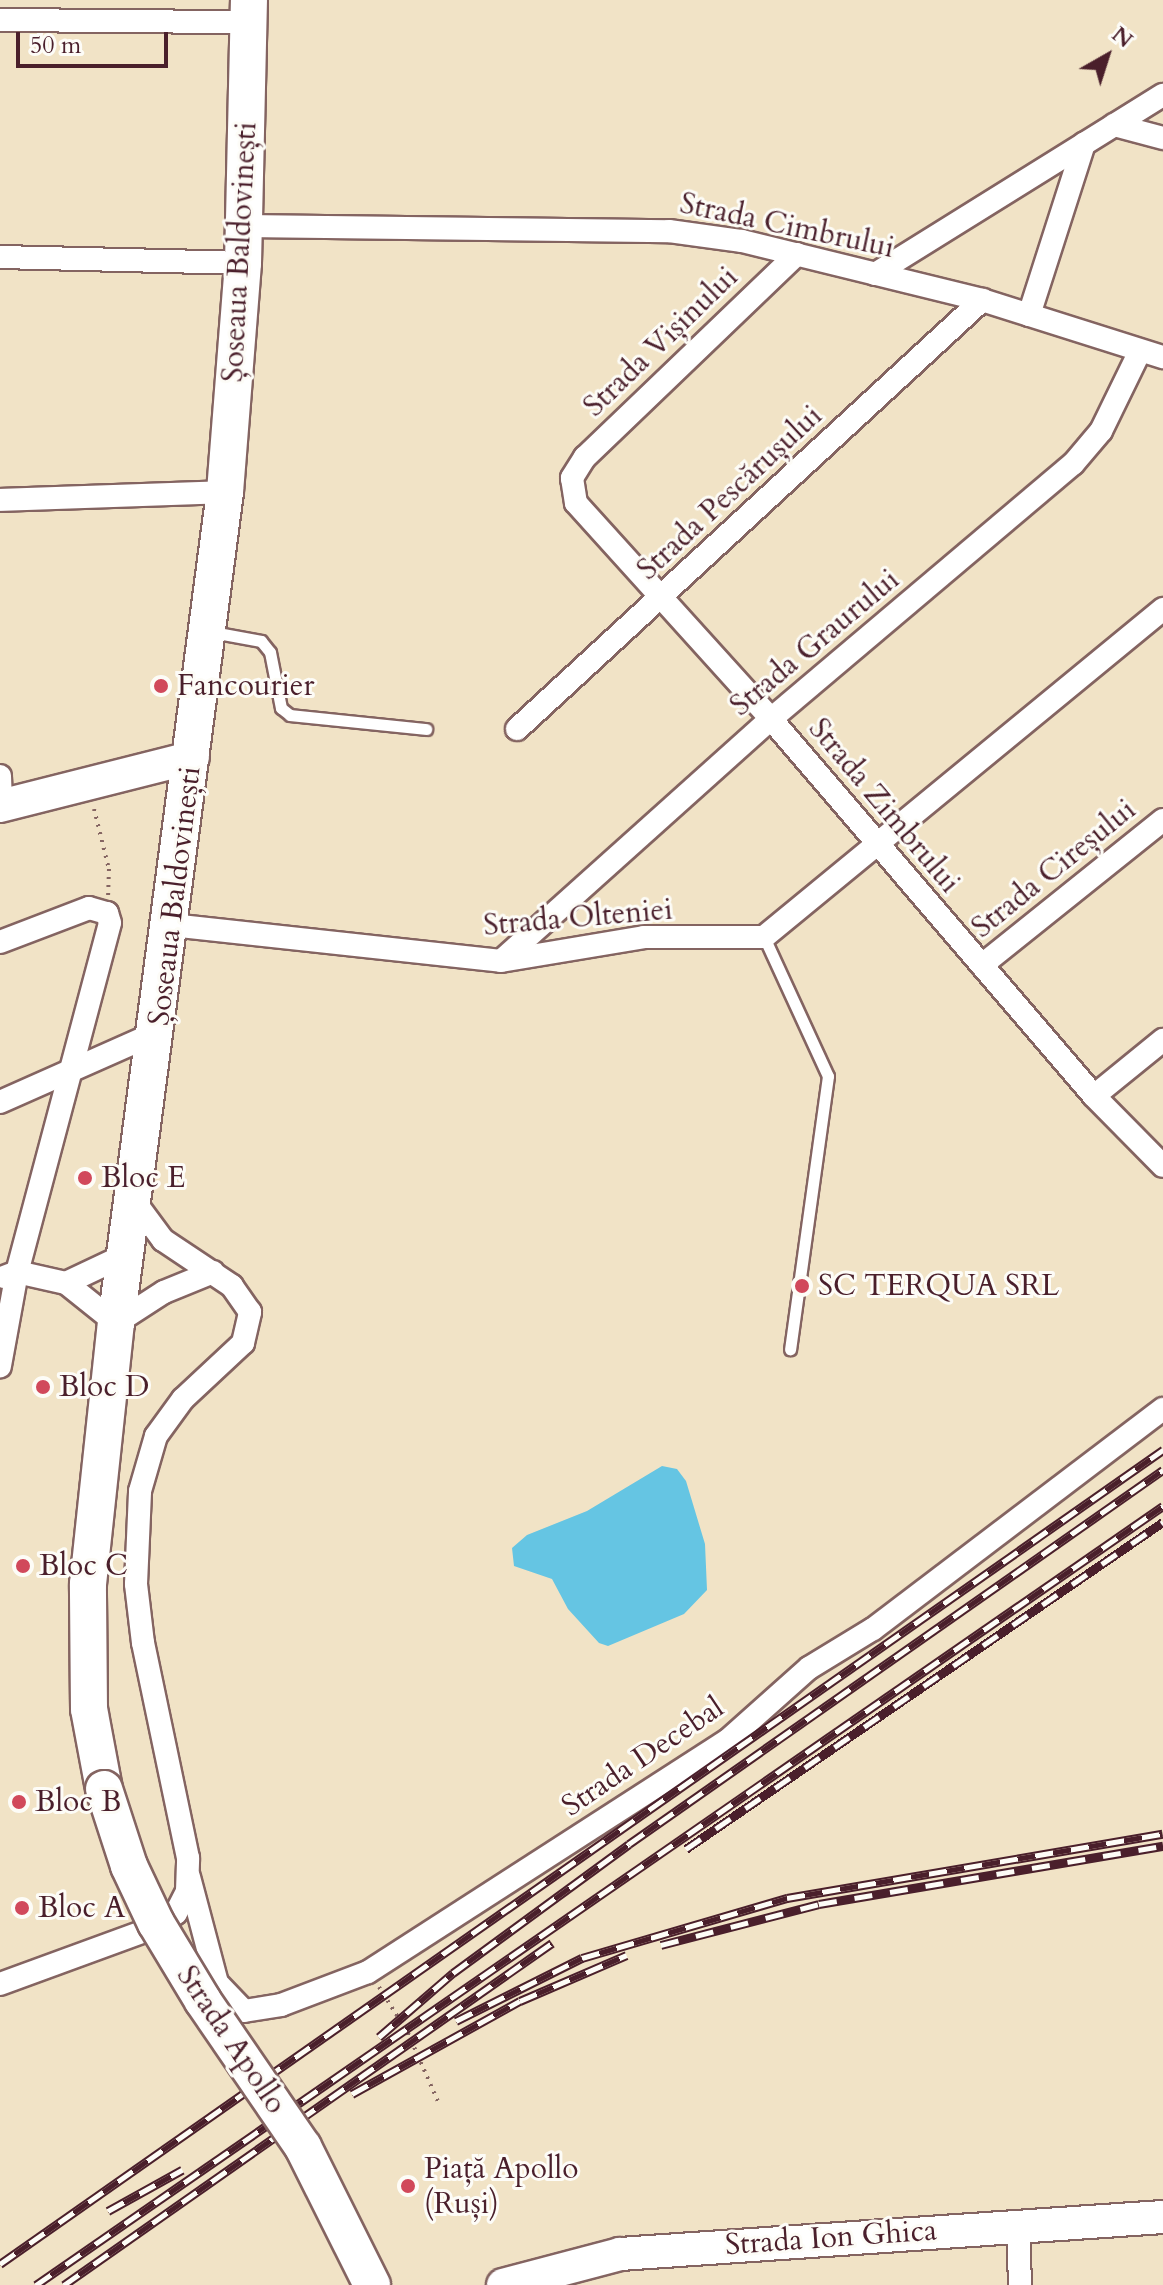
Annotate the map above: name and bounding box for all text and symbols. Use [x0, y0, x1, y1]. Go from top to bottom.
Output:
scale bar [20, 16, 172, 66]
north arrow [1067, 16, 1147, 96]
text: N [1105, 20, 1139, 55]
text: 50 m [30, 29, 81, 62]
street label: Șoseaua Baldovinești [215, 121, 265, 383]
street label: Strada Cimbrului [677, 186, 897, 266]
street label: Strada Vișinului [576, 259, 746, 425]
street label: Strada Pescărușului [630, 398, 830, 588]
street label: Strada Graurului [723, 562, 907, 724]
place label: Fancourier [177, 668, 314, 704]
marker: Fancourier [152, 677, 170, 695]
street label: Strada Zimbrului [801, 711, 967, 901]
street label: Șoseaua Baldovinești [141, 764, 209, 1028]
street label: Strada Cireșului [965, 792, 1143, 946]
street label: Strada Olteniei [482, 892, 674, 944]
place label: Bloc E [101, 1160, 185, 1196]
marker: Bloc E [76, 1169, 94, 1187]
place label: SC TERQUA SRL [818, 1268, 1059, 1304]
marker: SC TERQUA SRL [793, 1277, 811, 1295]
place label: Bloc D [59, 1369, 149, 1405]
marker: Bloc D [34, 1378, 52, 1396]
place label: Bloc C [39, 1548, 128, 1584]
marker: Bloc C [14, 1557, 32, 1575]
street label: Strada Decebal [555, 1690, 731, 1824]
place label: Bloc B [35, 1784, 121, 1820]
marker: Bloc B [10, 1793, 28, 1811]
place label: Bloc A [38, 1890, 125, 1926]
marker: Bloc A [13, 1899, 31, 1917]
street label: Strada Apollo [168, 1959, 294, 2121]
place label: Piață Apollo (Ruși) [424, 2151, 578, 2222]
marker: Piață Apollo (Ruși) [399, 2177, 417, 2195]
street label: Strada Ion Ghica [724, 2213, 938, 2263]

